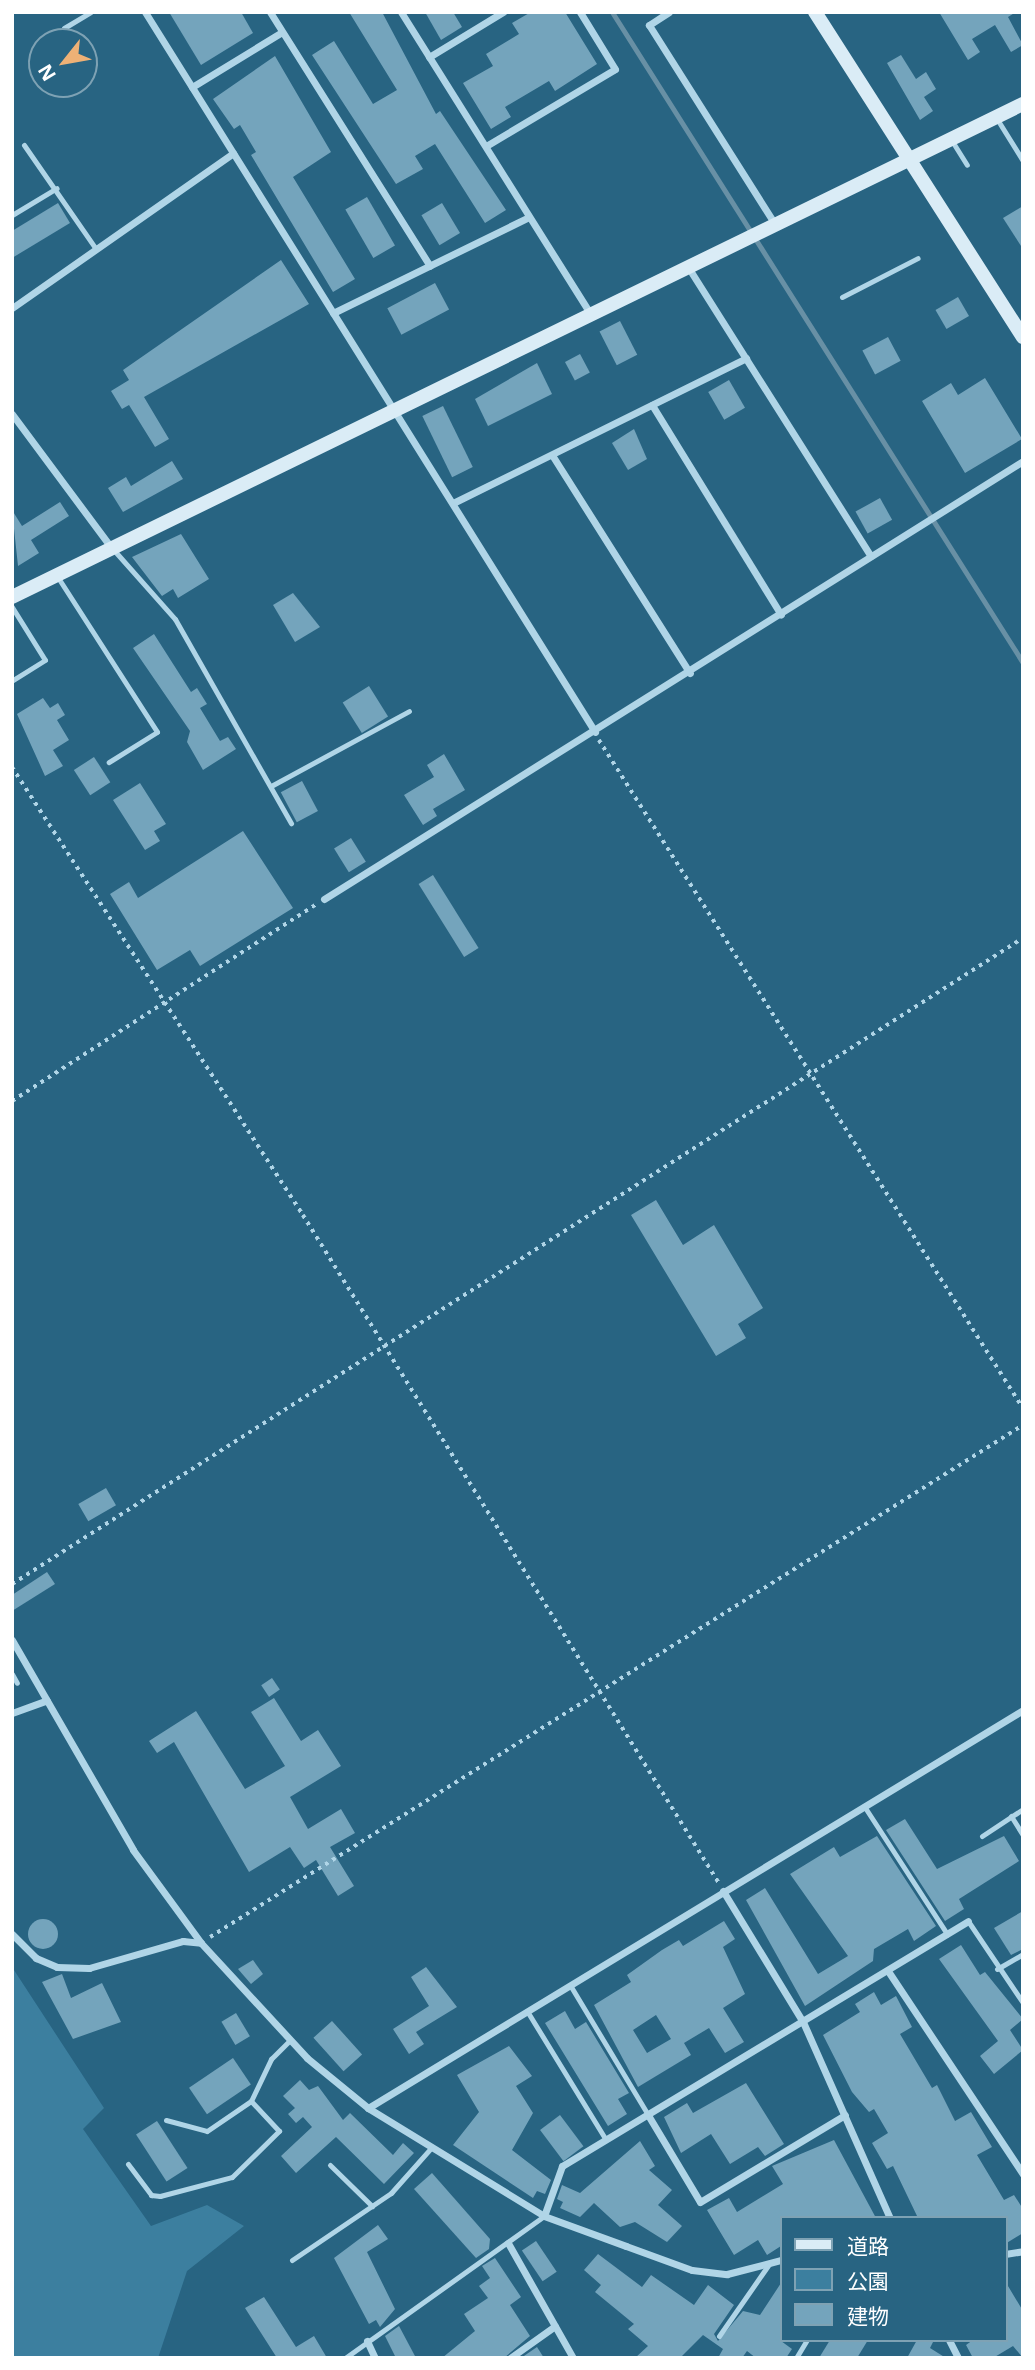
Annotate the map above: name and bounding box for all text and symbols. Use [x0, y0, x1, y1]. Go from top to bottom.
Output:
north arrow [28, 28, 98, 98]
text: N [32, 59, 62, 86]
legend [780, 2216, 1007, 2342]
text: 道路 [847, 2232, 889, 2260]
text: 公園 [847, 2267, 889, 2295]
text: 建物 [847, 2302, 889, 2330]

